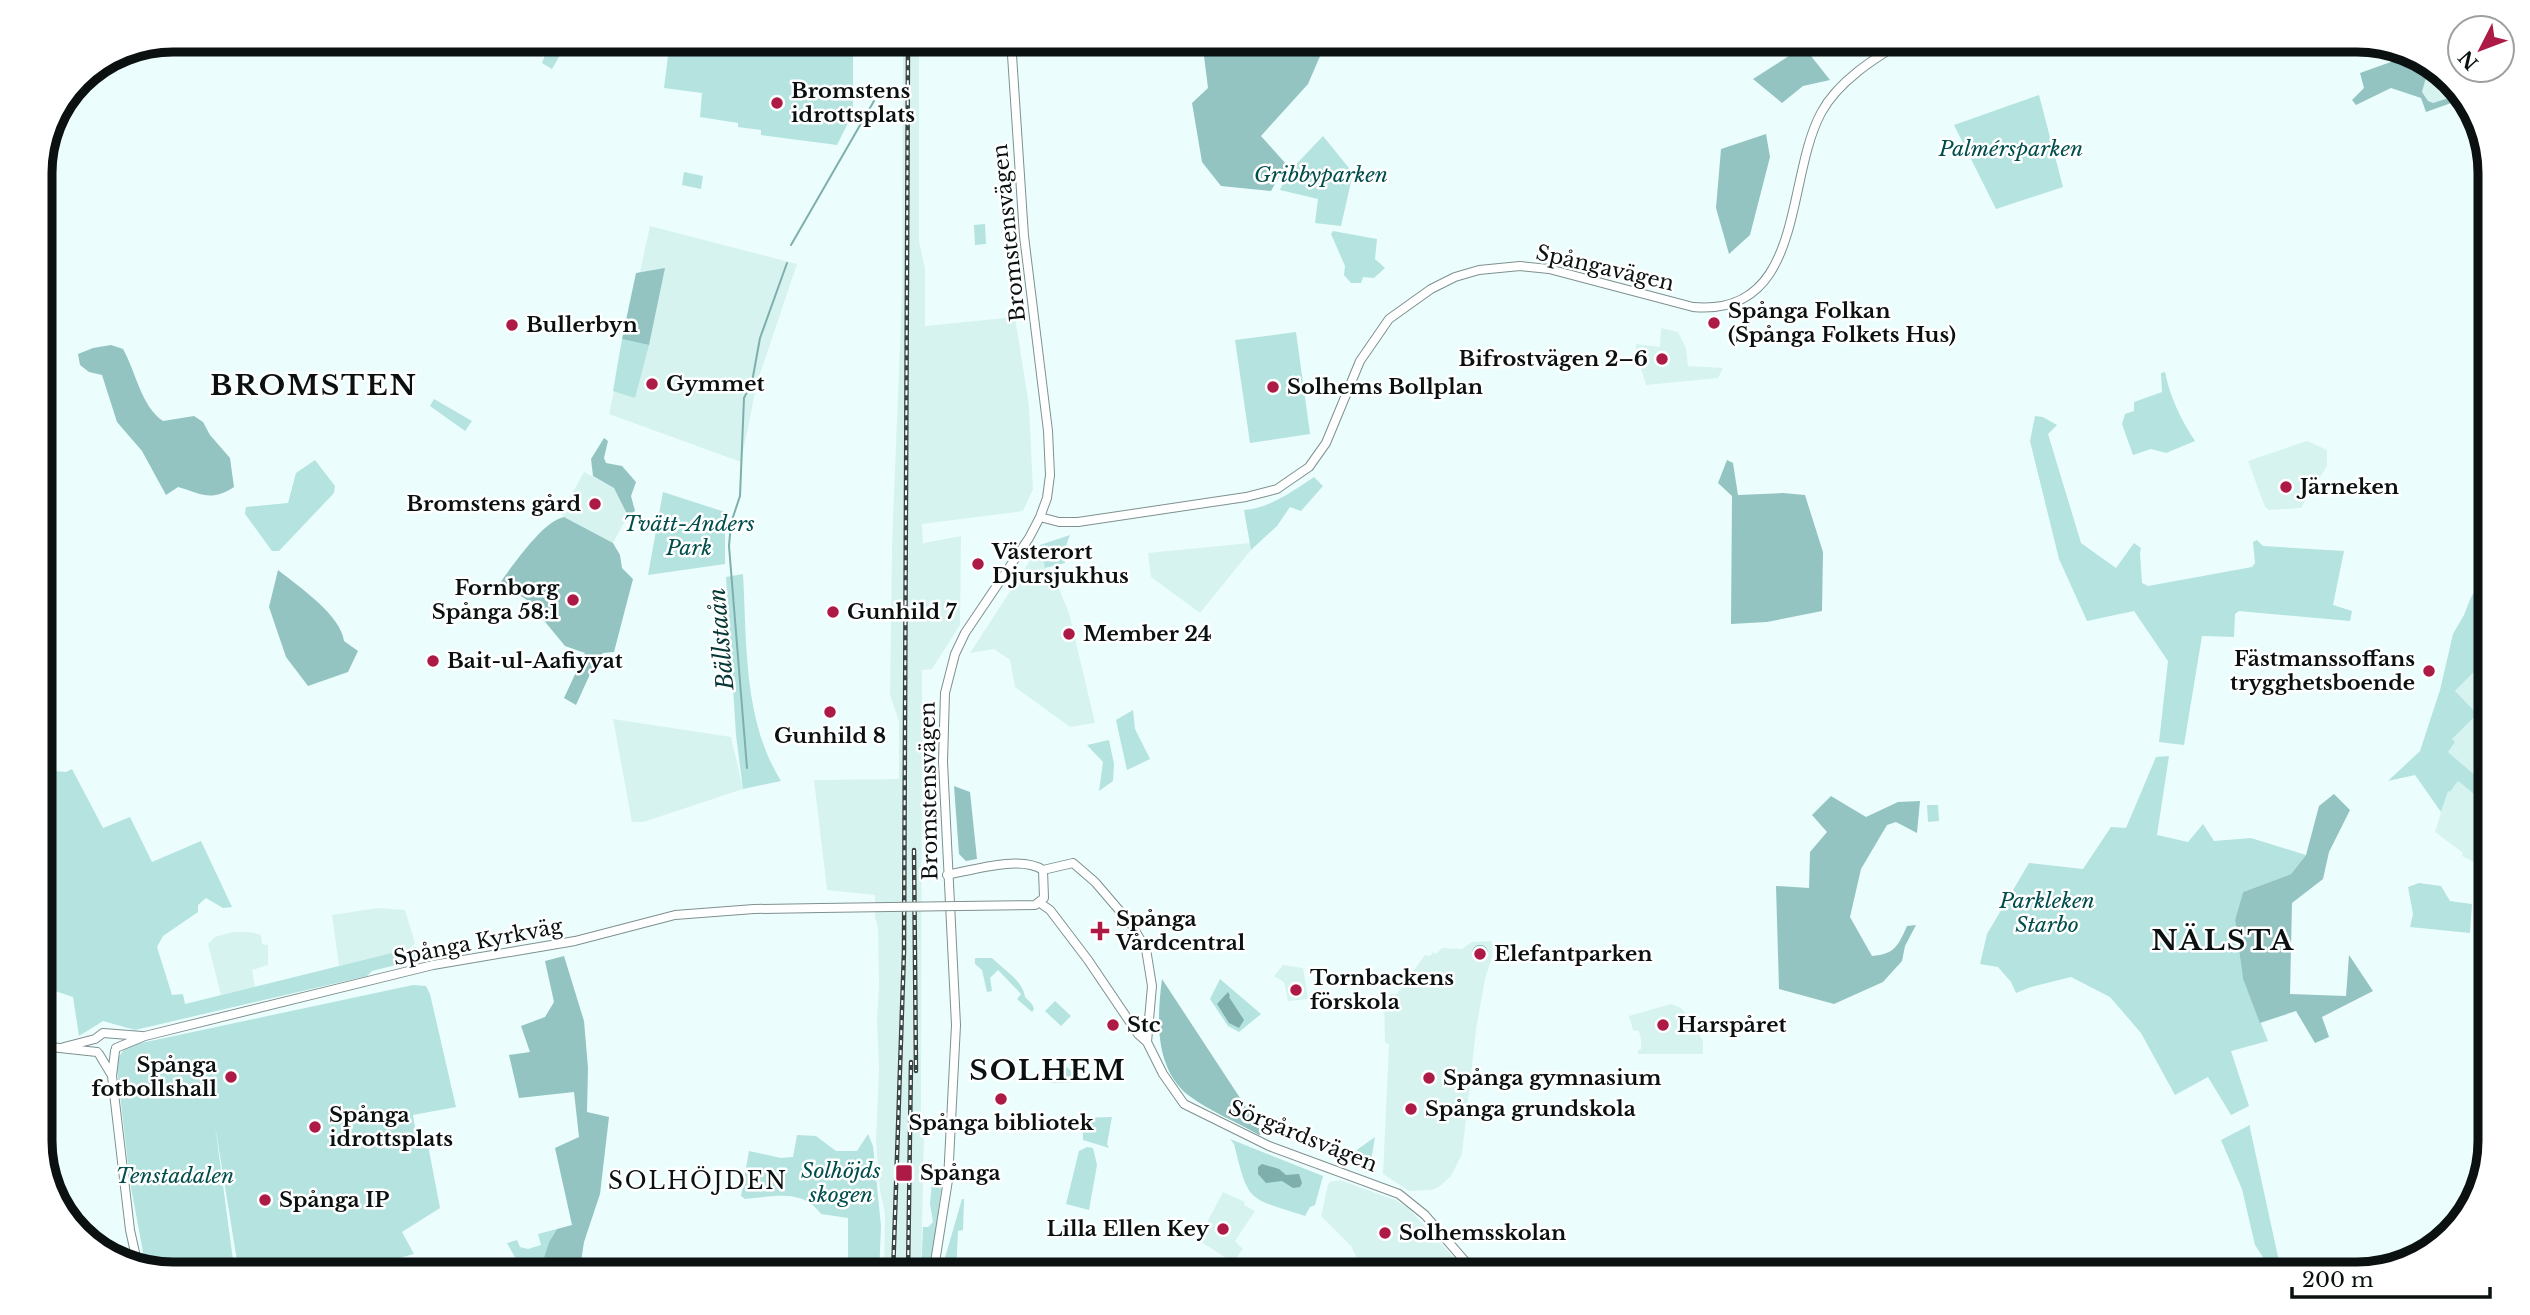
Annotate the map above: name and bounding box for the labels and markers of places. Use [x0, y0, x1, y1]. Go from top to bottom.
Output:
place label: Bromstens idrottsplats [791, 78, 915, 128]
marker: Bromstens idrottsplats [769, 95, 785, 111]
place label: Spånga Folkan (Spånga Folkets Hus) [1728, 298, 1956, 348]
place label: Bullerbyn [526, 312, 638, 338]
marker: Spånga Folkan (Spånga Folkets Hus) [1706, 315, 1722, 331]
marker: Bullerbyn [504, 317, 520, 333]
place label: Bifrostvägen 2–6 [1458, 346, 1648, 372]
marker: Bifrostvägen 2–6 [1654, 351, 1670, 367]
place label: Gymmet [666, 371, 765, 397]
place label: Solhems Bollplan [1287, 374, 1483, 400]
marker: Gymmet [644, 376, 660, 392]
marker: Solhems Bollplan [1265, 379, 1281, 395]
place label: Järneken [2296, 474, 2399, 500]
marker: Järneken [2278, 479, 2294, 495]
place label: Bromstens gård [406, 491, 581, 517]
marker: Bromstens gård [587, 496, 603, 512]
place label: Västerort Djursjukhus [991, 539, 1129, 589]
marker: Västerort Djursjukhus [970, 556, 986, 572]
place label: Fornborg Spånga 58:1 [432, 575, 560, 625]
marker: Fornborg Spånga 58:1 [565, 592, 581, 608]
place label: Gunhild 7 [847, 599, 958, 625]
marker: Gunhild 7 [825, 604, 841, 620]
place label: Member 24 [1083, 621, 1212, 647]
marker: Member 24 [1061, 626, 1077, 642]
place label: Fästmanssoffans trygghetsboende [2230, 646, 2415, 696]
place label: Bait-ul-Aafiyyat [447, 648, 623, 674]
marker: Bait-ul-Aafiyyat [425, 653, 441, 669]
marker: Fästmanssoffans trygghetsboende [2421, 663, 2437, 679]
marker: Gunhild 8 [822, 704, 838, 720]
place label: Gunhild 8 [774, 723, 886, 749]
place label: Spånga Vårdcentral [1115, 906, 1246, 956]
marker: Spånga Vårdcentral [1090, 921, 1110, 941]
place label: Elefantparken [1494, 941, 1653, 967]
marker: Elefantparken [1472, 946, 1488, 962]
place label: Tornbackens förskola [1310, 965, 1454, 1015]
marker: Tornbackens förskola [1288, 982, 1304, 998]
place label: Stc [1127, 1012, 1161, 1038]
place label: Harspåret [1677, 1012, 1786, 1038]
marker: Stc [1105, 1017, 1121, 1033]
marker: Harspåret [1655, 1017, 1671, 1033]
place label: Spånga fotbollshall [91, 1052, 218, 1102]
place label: Spånga gymnasium [1443, 1065, 1662, 1091]
marker: Spånga fotbollshall [223, 1069, 239, 1085]
marker: Spånga gymnasium [1421, 1070, 1437, 1086]
marker: Spånga bibliotek [993, 1091, 1009, 1107]
place label: Spånga grundskola [1425, 1096, 1636, 1122]
marker: Spånga grundskola [1403, 1101, 1419, 1117]
place label: Spånga idrottsplats [329, 1102, 453, 1152]
place label: Spånga bibliotek [908, 1110, 1095, 1136]
marker: Spånga idrottsplats [307, 1119, 323, 1135]
place label: Spånga [920, 1160, 1001, 1186]
marker: Spånga [894, 1163, 914, 1183]
place label: Spånga IP [279, 1187, 389, 1213]
marker: Spånga IP [257, 1192, 273, 1208]
place label: Lilla Ellen Key [1047, 1216, 1209, 1242]
place label: Solhemsskolan [1399, 1220, 1566, 1246]
marker: Lilla Ellen Key [1215, 1221, 1231, 1237]
marker: Solhemsskolan [1377, 1225, 1393, 1241]

